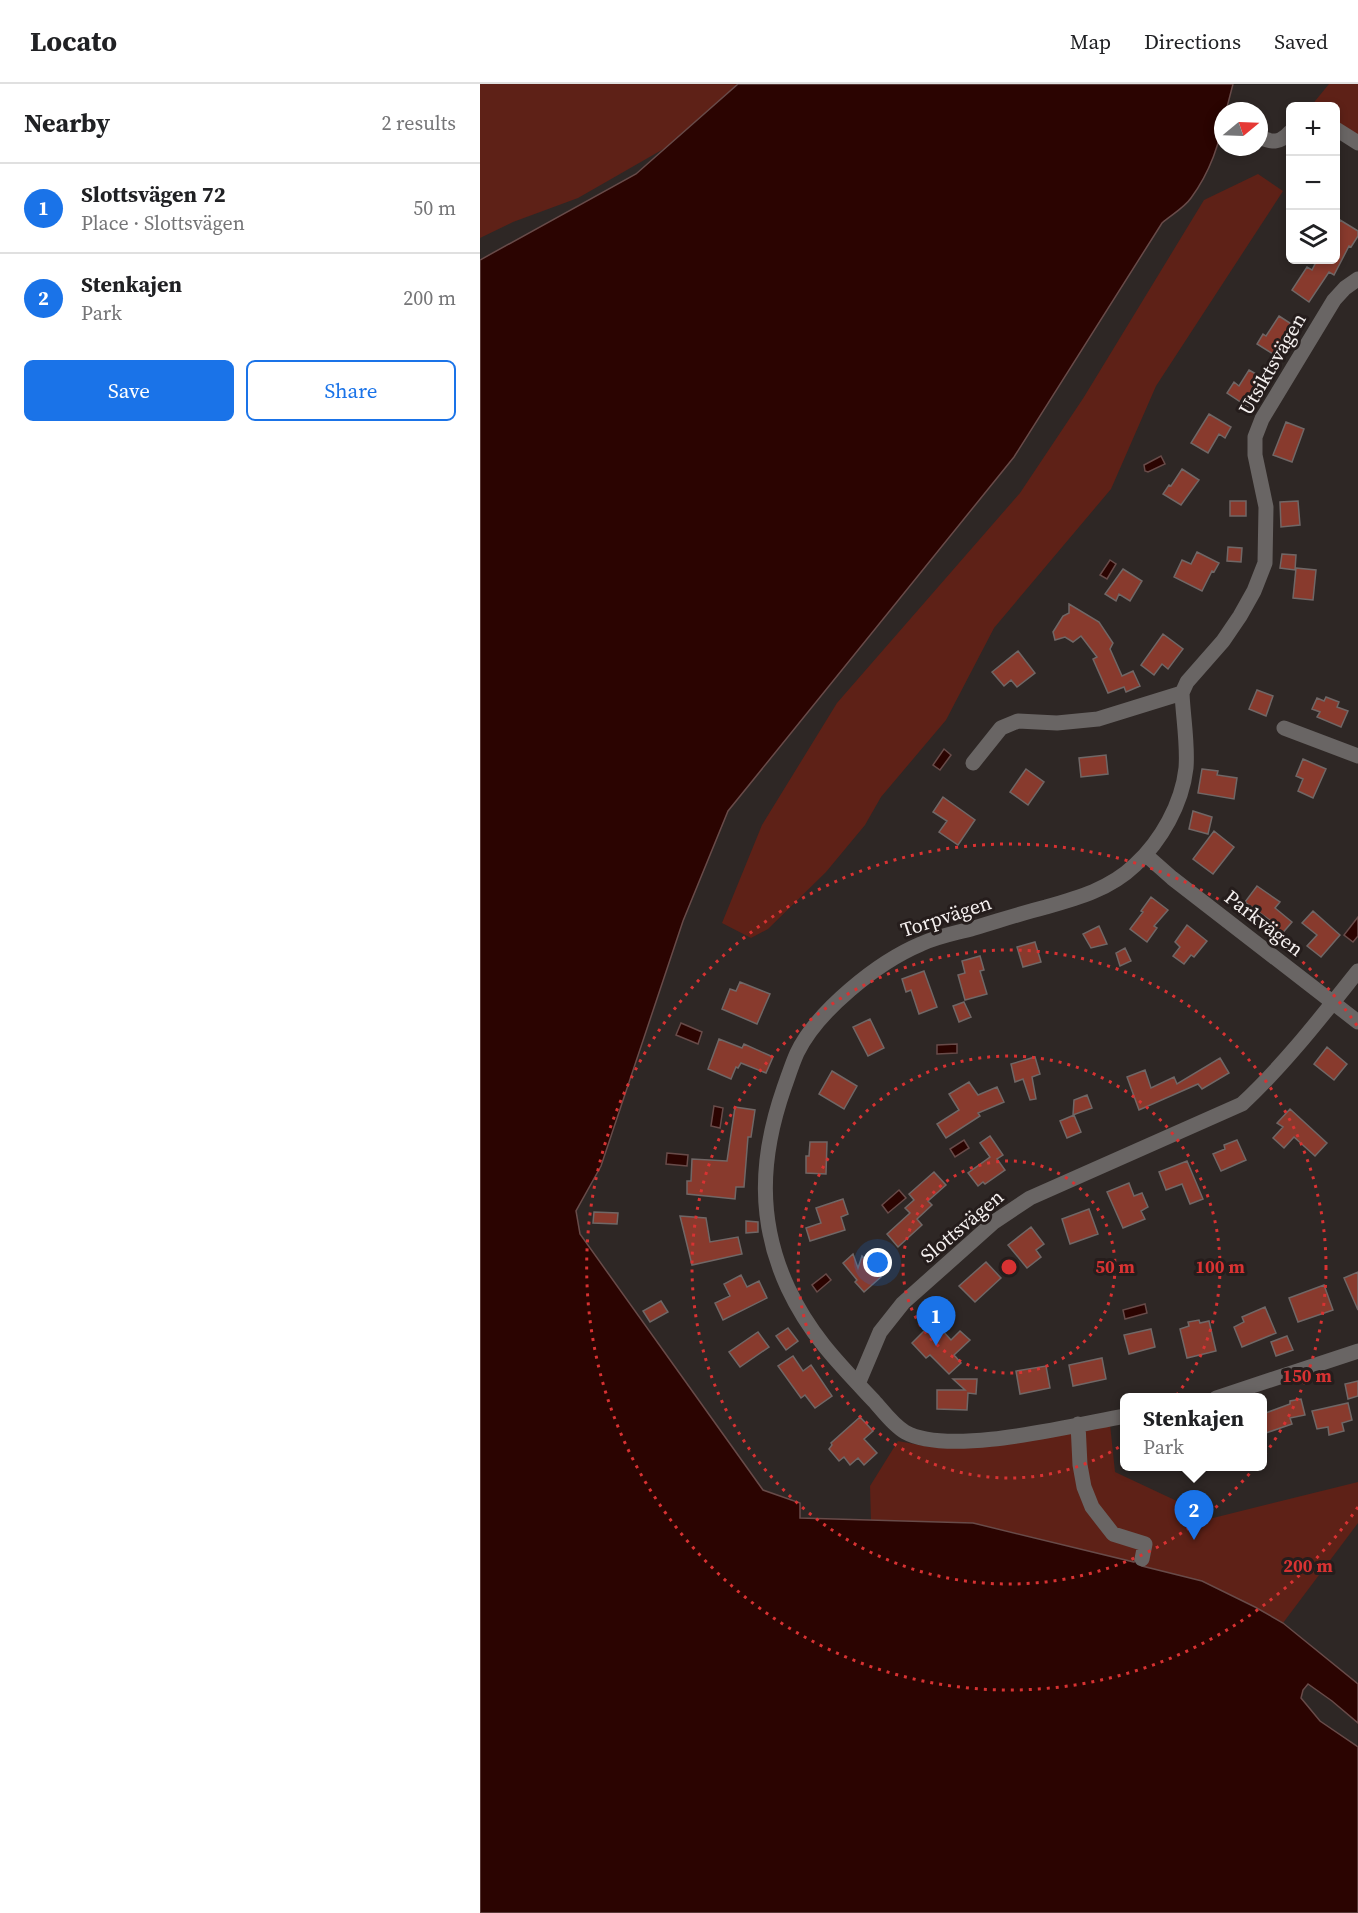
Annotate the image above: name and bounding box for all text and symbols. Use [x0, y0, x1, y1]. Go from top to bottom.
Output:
text: Locato [30, 22, 117, 60]
text: Map [1070, 27, 1111, 56]
text: Directions [1144, 27, 1241, 56]
text: Saved [1274, 27, 1328, 56]
north arrow [1214, 102, 1268, 156]
map controls [1286, 102, 1340, 264]
button: + [1286, 102, 1340, 156]
text: Nearby [24, 105, 110, 141]
text: 2 results [381, 109, 456, 137]
button: − [1286, 156, 1340, 210]
text: Slottsvägen 72 [81, 179, 226, 209]
text: 1 [38, 194, 49, 222]
text: 50 m [413, 194, 456, 222]
text: Place · Slottsvägen [81, 209, 245, 237]
button: layers [1286, 210, 1340, 264]
text: Stenkajen [81, 269, 182, 299]
text: 2 [38, 284, 49, 312]
text: 200 m [403, 284, 456, 312]
text: Park [81, 299, 122, 327]
street label: Utsiktsvägen [1231, 308, 1313, 420]
button: Save [24, 360, 234, 421]
button: Share [246, 360, 456, 421]
street label: Parkvägen [1219, 883, 1309, 963]
street label: Torpvägen [897, 888, 995, 944]
street label: Slottsvägen [914, 1183, 1010, 1269]
your location [863, 1248, 892, 1277]
text: 50 m [1095, 1254, 1135, 1279]
text: 100 m [1195, 1254, 1245, 1279]
centre of rings [999, 1257, 1019, 1277]
pin: 1 [916, 1296, 956, 1346]
text: 150 m [1282, 1363, 1332, 1388]
popup [1120, 1393, 1267, 1471]
text: Stenkajen [1143, 1403, 1244, 1433]
text: Park [1143, 1433, 1184, 1461]
pin: 2 [1174, 1490, 1214, 1540]
text: 200 m [1283, 1553, 1333, 1578]

